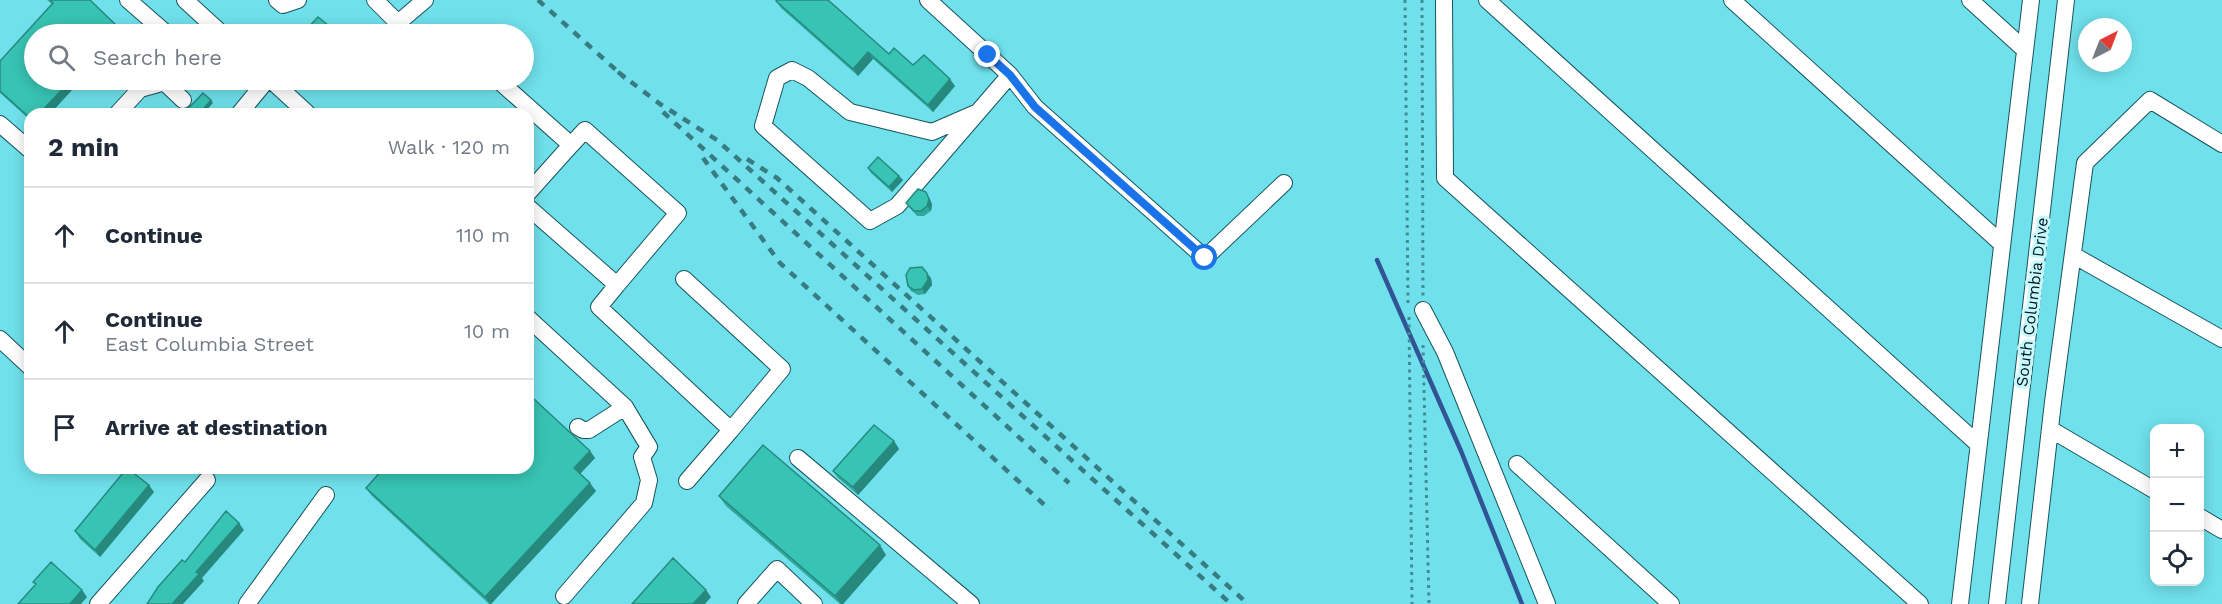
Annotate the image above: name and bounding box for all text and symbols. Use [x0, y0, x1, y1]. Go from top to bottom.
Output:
north arrow [2078, 18, 2132, 72]
search box [24, 24, 534, 90]
icon: search [45, 41, 78, 74]
route end [974, 41, 1000, 67]
text: Search here [93, 45, 222, 70]
text: 2 min [48, 132, 119, 162]
text: Walk · 120 m [388, 135, 510, 159]
street label: South Columbia Drive [2012, 216, 2052, 388]
icon: ahead [48, 219, 81, 252]
text: Continue [105, 223, 203, 248]
text: 110 m [456, 223, 510, 247]
route start [1191, 244, 1217, 270]
text: Continue [105, 307, 203, 332]
icon: ahead [48, 315, 81, 348]
text: 10 m [464, 319, 510, 343]
text: East Columbia Street [105, 332, 314, 356]
icon: arrive [48, 411, 81, 444]
text: Arrive at destination [105, 415, 328, 440]
map controls [2150, 424, 2204, 586]
button: + [2150, 424, 2204, 478]
button: − [2150, 478, 2204, 532]
button: locate [2150, 532, 2204, 586]

